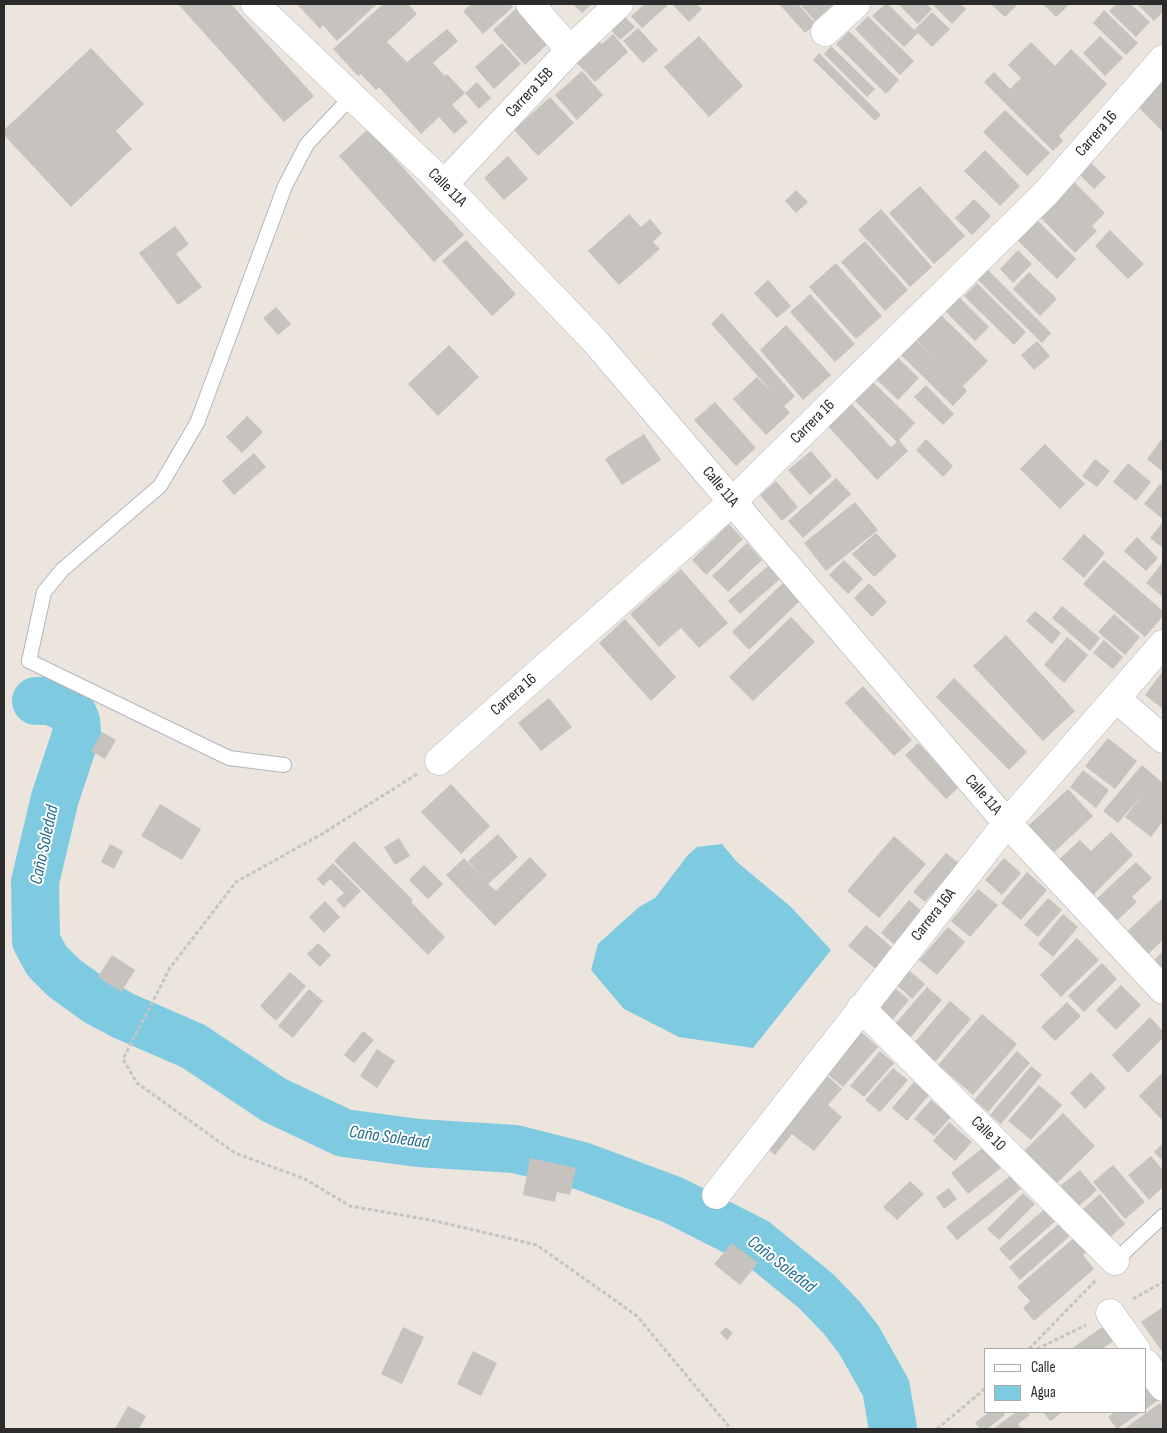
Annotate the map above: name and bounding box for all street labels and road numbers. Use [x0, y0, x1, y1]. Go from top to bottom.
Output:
street label: Carrera 15B [502, 64, 558, 122]
street label: Carrera 16 [1072, 107, 1122, 161]
street label: Calle 11A [424, 165, 470, 211]
street label: Carrera 16 [787, 396, 839, 448]
street label: Calle 11A [698, 463, 742, 511]
street label: Carrera 16 [487, 670, 541, 720]
street label: Calle 11A [960, 771, 1006, 819]
street label: Carrera 16A [908, 885, 960, 945]
street label: Calle 10 [967, 1113, 1009, 1155]

